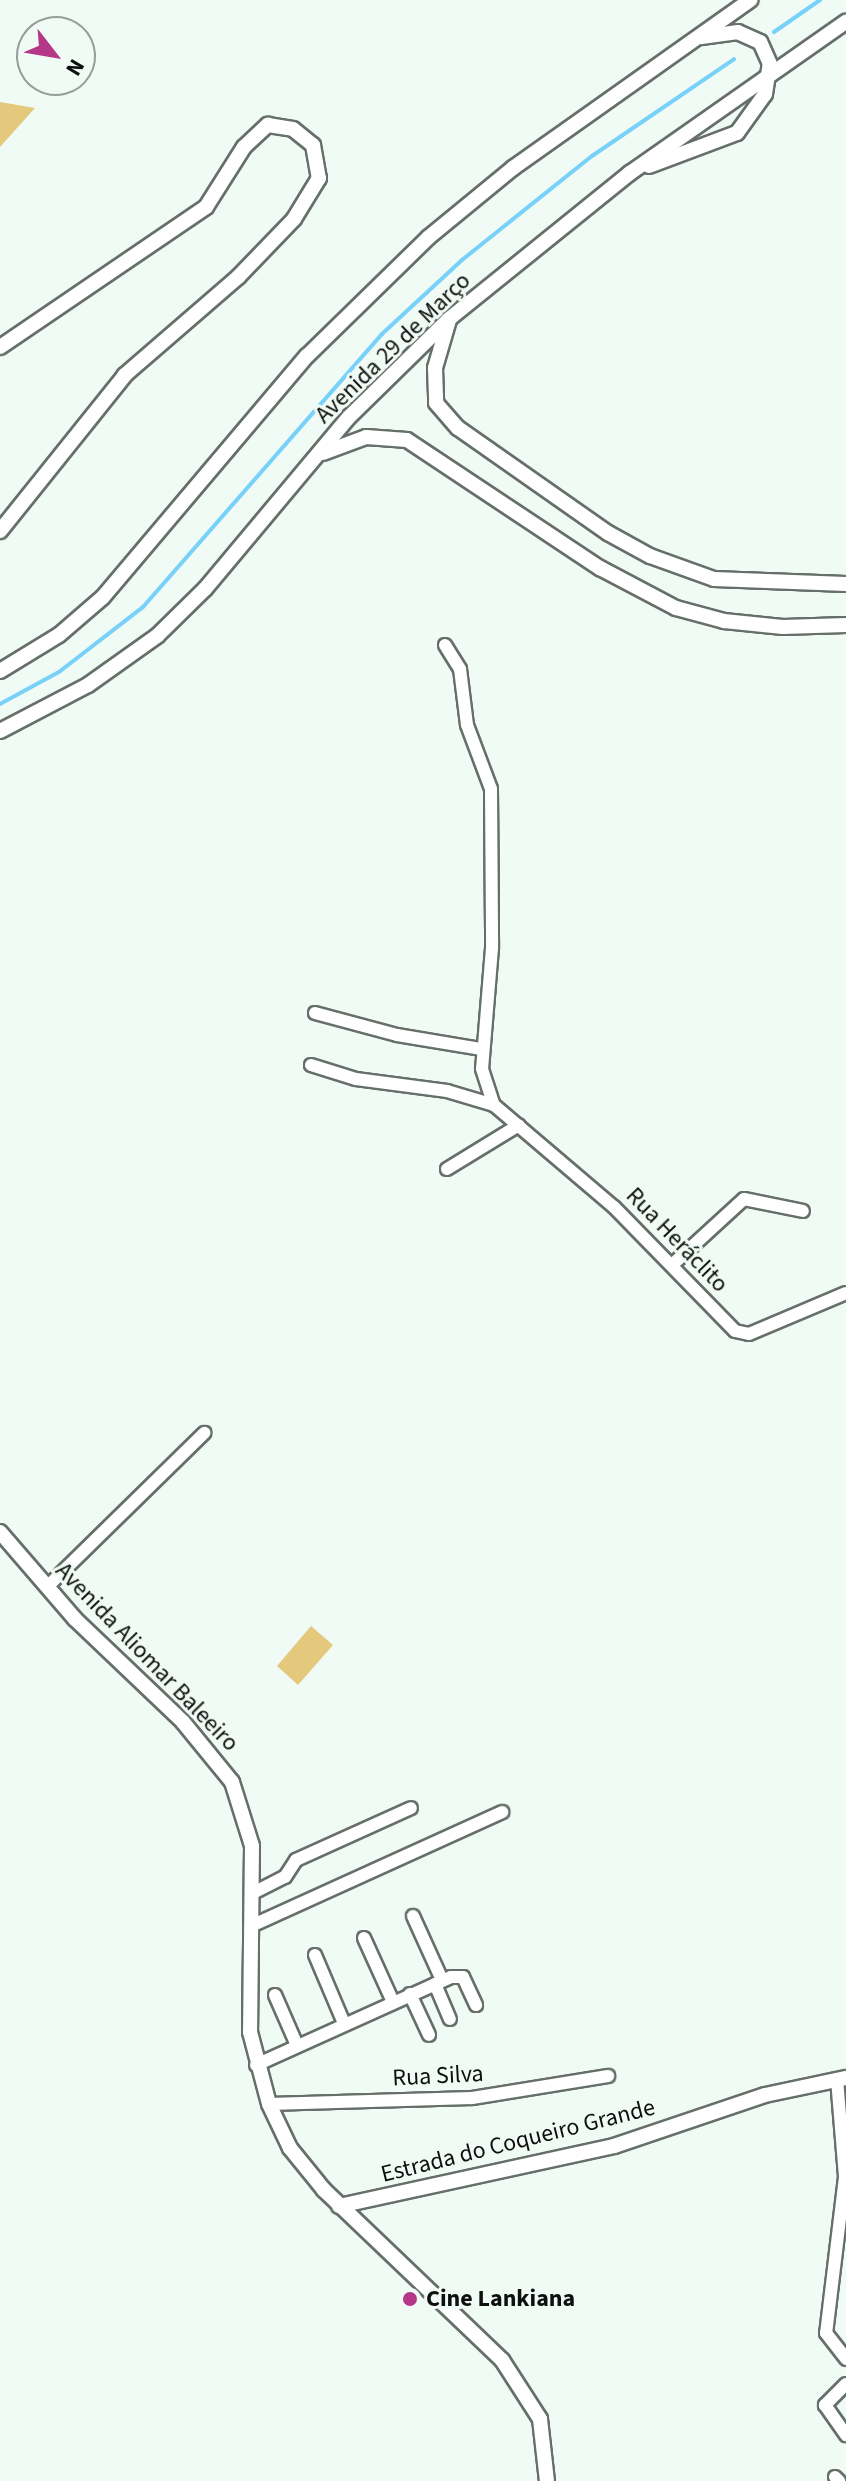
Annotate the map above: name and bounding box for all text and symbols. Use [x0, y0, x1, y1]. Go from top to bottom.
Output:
north arrow [16, 16, 96, 96]
text: N [57, 53, 92, 82]
street label: Avenida 29 de Março [309, 266, 477, 430]
street label: Rua Heráclito [620, 1182, 734, 1298]
street label: Avenida Aliomar Baleeiro [49, 1557, 245, 1757]
street label: Rua Silva [392, 2059, 484, 2093]
street label: Estrada do Coqueiro Grande [378, 2093, 658, 2189]
place label: Cine Lankiana [426, 2285, 575, 2313]
marker: Cine Lankiana [401, 2290, 419, 2308]

